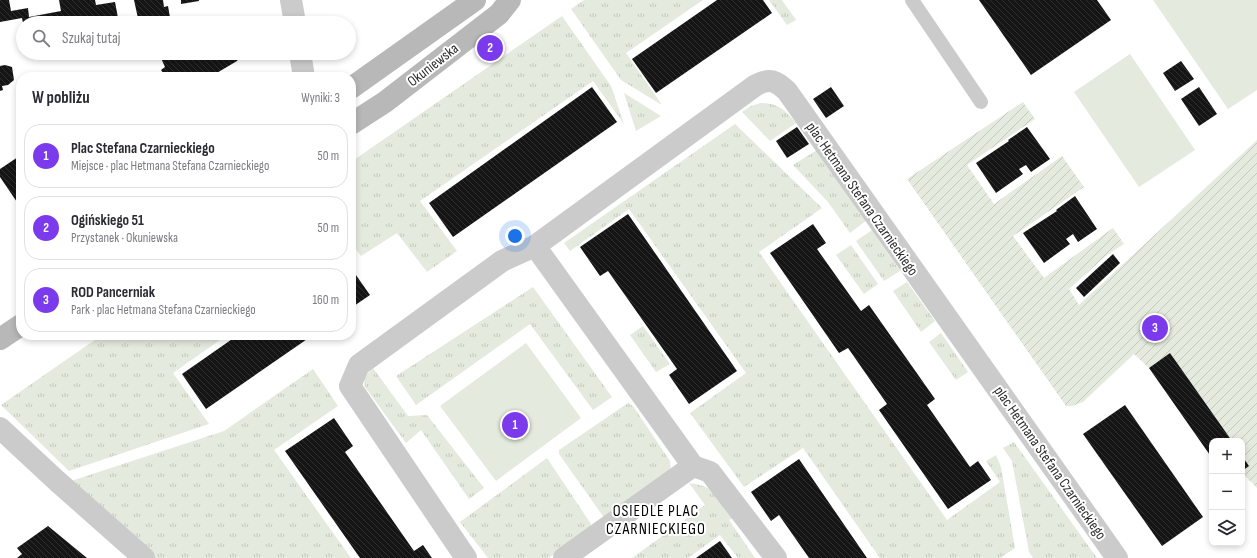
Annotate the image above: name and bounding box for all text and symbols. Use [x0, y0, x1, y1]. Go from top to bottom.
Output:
search box [16, 16, 356, 60]
icon: search [30, 27, 52, 49]
text: Szukaj tutaj [62, 29, 120, 48]
pin: 2 [477, 33, 503, 63]
street label: Okuniewska [404, 39, 463, 91]
text: W pobliżu [32, 88, 90, 108]
text: Wyniki: 3 [301, 90, 340, 106]
street label: plac Hetmana Stefana Czarnieckiego [802, 118, 922, 280]
text: Plac Stefana Czarnieckiego [71, 139, 215, 158]
text: 1 [43, 148, 49, 164]
text: 50 m [318, 148, 339, 164]
text: Miejsce · plac Hetmana Stefana Czarnieckiego [71, 158, 269, 174]
text: Ogińskiego 51 [71, 211, 144, 230]
text: 2 [43, 220, 49, 236]
text: 50 m [318, 220, 339, 236]
your location [505, 226, 525, 246]
text: Przystanek · Okuniewska [71, 230, 178, 246]
text: ROD Pancerniak [71, 283, 155, 302]
text: 3 [43, 292, 49, 308]
text: 160 m [313, 292, 339, 308]
text: Park · plac Hetmana Stefana Czarnieckiego [71, 302, 256, 318]
pin: 3 [1142, 313, 1168, 343]
street label: plac Hetmana Stefana Czarnieckiego [990, 382, 1110, 544]
pin: 1 [502, 410, 528, 440]
map controls [1209, 438, 1245, 546]
button: + [1209, 438, 1245, 474]
button: − [1209, 474, 1245, 510]
district label: OSIEDLE PLAC CZARNIECKIEGO [606, 502, 706, 539]
button: layers [1209, 510, 1245, 546]

